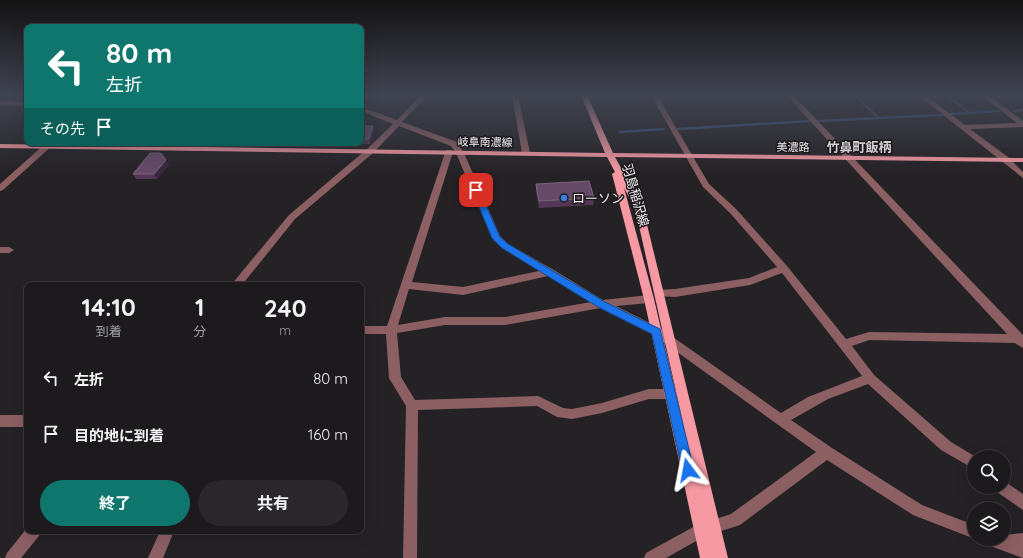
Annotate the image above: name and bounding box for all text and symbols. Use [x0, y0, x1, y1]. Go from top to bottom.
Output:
text: 80 m [106, 35, 172, 70]
icon: left [40, 40, 92, 92]
text: 左折 [106, 73, 142, 96]
icon: arrive [93, 116, 115, 138]
text: その先 [40, 119, 85, 138]
street label: 岐阜南濃線 [457, 135, 513, 149]
district label: 竹鼻町飯柄 [826, 139, 892, 155]
street label: 美濃路 [776, 140, 810, 154]
street label: 羽島稲沢線 [619, 162, 653, 228]
pin [459, 173, 493, 207]
icon: arrive [465, 179, 487, 201]
place label: ローソン [572, 190, 624, 206]
marker: ローソン [559, 193, 569, 203]
text: 14:10 [82, 292, 136, 322]
text: 1 [195, 292, 204, 322]
text: 240 [264, 293, 306, 323]
text: m [279, 322, 291, 338]
text: 到着 [96, 323, 122, 339]
text: 分 [193, 323, 206, 339]
icon: left [40, 367, 62, 389]
text: 80 m [313, 369, 348, 388]
text: 左折 [74, 370, 104, 389]
icon: arrive [40, 423, 62, 445]
text: 160 m [308, 425, 348, 444]
text: 目的地に到着 [74, 426, 164, 445]
position arrow [667, 449, 709, 491]
map controls [967, 450, 1011, 546]
button: search [967, 450, 1011, 494]
button: 終了 [40, 480, 190, 526]
button: 共有 [198, 480, 348, 526]
button: layers [967, 502, 1011, 546]

